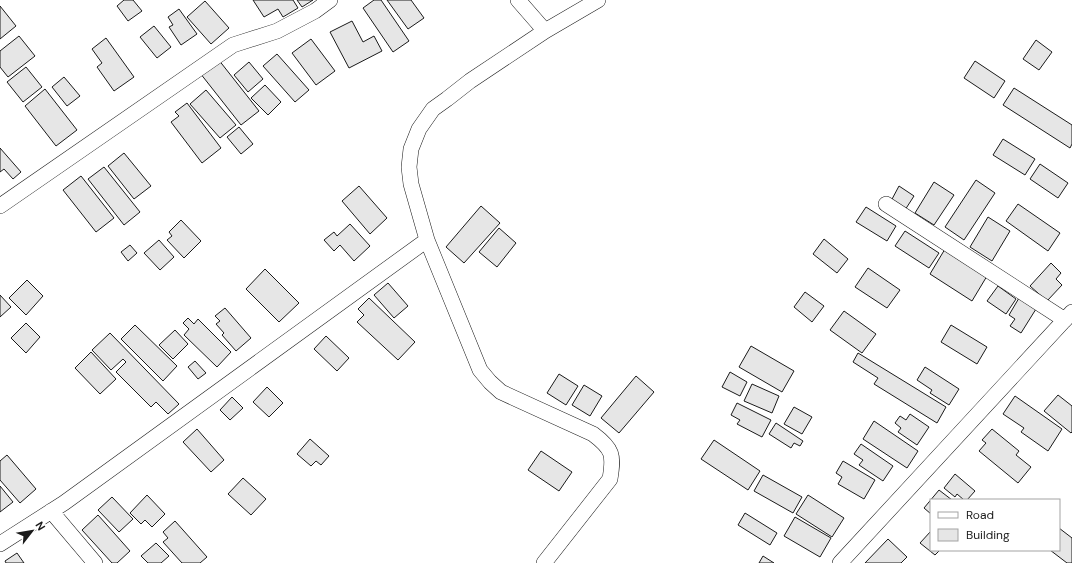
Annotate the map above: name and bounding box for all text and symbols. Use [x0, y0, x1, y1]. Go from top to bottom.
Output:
legend [930, 499, 1060, 551]
text: Road [966, 507, 994, 523]
north arrow [12, 511, 52, 551]
text: N [33, 519, 49, 533]
text: Building [966, 527, 1010, 543]

